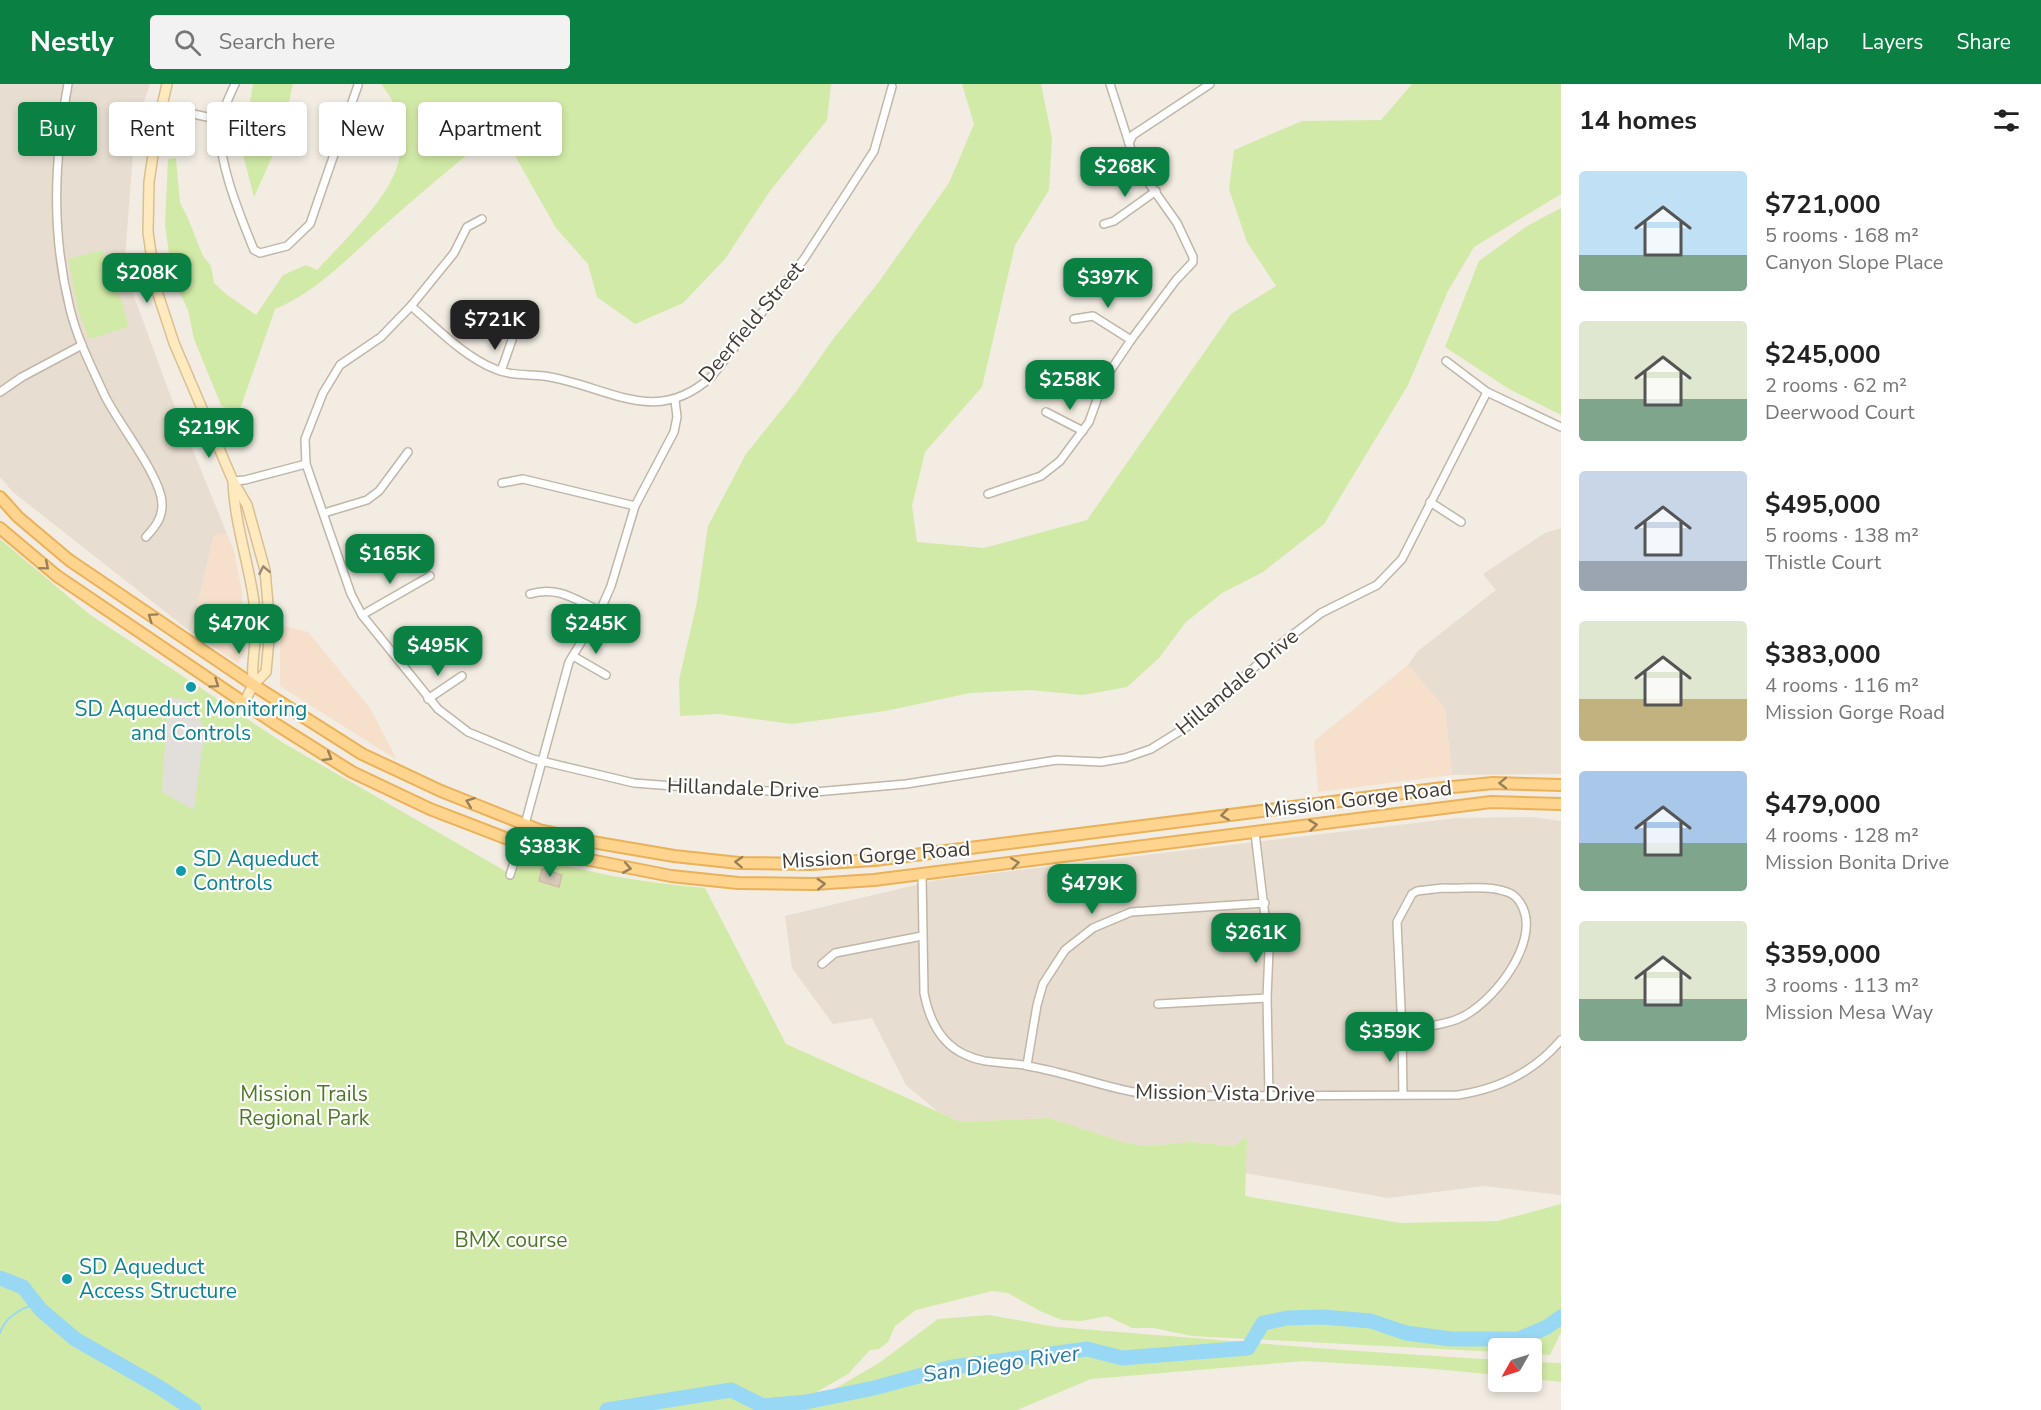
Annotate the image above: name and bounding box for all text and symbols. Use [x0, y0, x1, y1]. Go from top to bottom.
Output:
search box [150, 15, 570, 69]
text: Nestly [30, 23, 114, 61]
icon: search [171, 26, 204, 59]
text: Search here [219, 27, 335, 57]
text: Map [1787, 28, 1829, 56]
text: Layers [1862, 28, 1923, 56]
text: Share [1956, 28, 2011, 56]
chip: Buy [18, 102, 97, 156]
chip: Rent [109, 102, 195, 156]
chip: Filters [207, 102, 307, 156]
chip: New [319, 102, 406, 156]
chip: Apartment [418, 102, 562, 156]
text: 14 homes [1579, 103, 1697, 138]
icon: filters [1990, 104, 2023, 137]
pin: $268K [1083, 147, 1167, 198]
text: $268K [1094, 153, 1156, 180]
text: $721,000 [1765, 187, 1881, 222]
icon: home [1627, 195, 1699, 267]
text: 5 rooms · 168 m² [1765, 222, 1919, 249]
text: Canyon Slope Place [1765, 249, 1943, 276]
pin: $208K [105, 253, 189, 304]
street label: Deerfield Street [692, 255, 810, 388]
pin: $397K [1066, 258, 1150, 309]
text: $208K [116, 259, 178, 286]
text: $397K [1077, 264, 1139, 291]
pin: $721K [453, 300, 537, 351]
text: $721K [464, 306, 526, 333]
text: $245,000 [1765, 337, 1881, 372]
icon: home [1627, 345, 1699, 417]
pin: $258K [1028, 360, 1112, 411]
text: $258K [1039, 366, 1101, 393]
text: 2 rooms · 62 m² [1765, 372, 1907, 399]
text: Deerwood Court [1765, 399, 1914, 426]
pin: $219K [167, 408, 251, 459]
text: $219K [178, 414, 240, 441]
text: $495,000 [1765, 487, 1881, 522]
icon: home [1627, 495, 1699, 567]
text: 5 rooms · 138 m² [1765, 522, 1919, 549]
pin: $165K [348, 534, 432, 585]
text: $165K [359, 540, 421, 567]
text: Thistle Court [1765, 549, 1881, 576]
one-way arrow [38, 558, 49, 569]
one-way arrow [258, 565, 271, 575]
pin: $470K [197, 604, 281, 655]
pin: $245K [554, 604, 638, 655]
text: $470K [208, 610, 270, 637]
text: $245K [565, 610, 627, 637]
one-way arrow [148, 613, 159, 624]
street label: Hillandale Drive [1170, 622, 1304, 742]
pin: $495K [396, 626, 480, 677]
text: $495K [407, 632, 469, 659]
text: $383,000 [1765, 637, 1881, 672]
icon: home [1627, 645, 1699, 717]
text: 4 rooms · 116 m² [1765, 672, 1919, 699]
one-way arrow [209, 676, 219, 688]
marker: SD Aqueduct Monitoring and Controls [184, 680, 198, 694]
place label: SD Aqueduct Monitoring and Controls [75, 695, 307, 747]
text: Mission Gorge Road [1765, 699, 1945, 726]
one-way arrow [322, 750, 332, 762]
street label: Hillandale Drive [666, 771, 820, 805]
street label: Mission Gorge Road [1263, 774, 1453, 824]
one-way arrow [1498, 777, 1507, 790]
text: $479,000 [1765, 787, 1881, 822]
icon: home [1627, 795, 1699, 867]
one-way arrow [465, 797, 476, 810]
one-way arrow [1221, 809, 1230, 821]
one-way arrow [1309, 820, 1318, 832]
text: 4 rooms · 128 m² [1765, 822, 1919, 849]
pin: $383K [508, 827, 592, 878]
text: $383K [519, 833, 581, 860]
street label: Mission Gorge Road [781, 834, 971, 876]
place label: SD Aqueduct Controls [193, 845, 319, 897]
text: Mission Bonita Drive [1765, 849, 1949, 876]
one-way arrow [735, 856, 744, 869]
one-way arrow [1010, 857, 1020, 870]
one-way arrow [622, 861, 632, 874]
marker: SD Aqueduct Controls [174, 864, 188, 878]
pin: $479K [1050, 864, 1134, 915]
text: $479K [1061, 870, 1123, 897]
one-way arrow [817, 877, 826, 890]
pin: $261K [1214, 913, 1298, 964]
text: $261K [1225, 919, 1287, 946]
text: $359,000 [1765, 937, 1881, 972]
icon: home [1627, 945, 1699, 1017]
text: 3 rooms · 113 m² [1765, 972, 1919, 999]
text: Mission Mesa Way [1765, 999, 1933, 1026]
pin: $359K [1348, 1012, 1432, 1063]
text: $359K [1359, 1018, 1421, 1045]
street label: Mission Vista Drive [1135, 1077, 1315, 1109]
park label: Mission Trails Regional Park [239, 1080, 370, 1132]
park label: BMX course [455, 1226, 567, 1254]
place label: SD Aqueduct Access Structure [79, 1253, 237, 1305]
marker: SD Aqueduct Access Structure [60, 1272, 74, 1286]
water label: San Diego River [921, 1338, 1082, 1390]
north arrow [1488, 1338, 1542, 1392]
map controls [1488, 1338, 1542, 1392]

